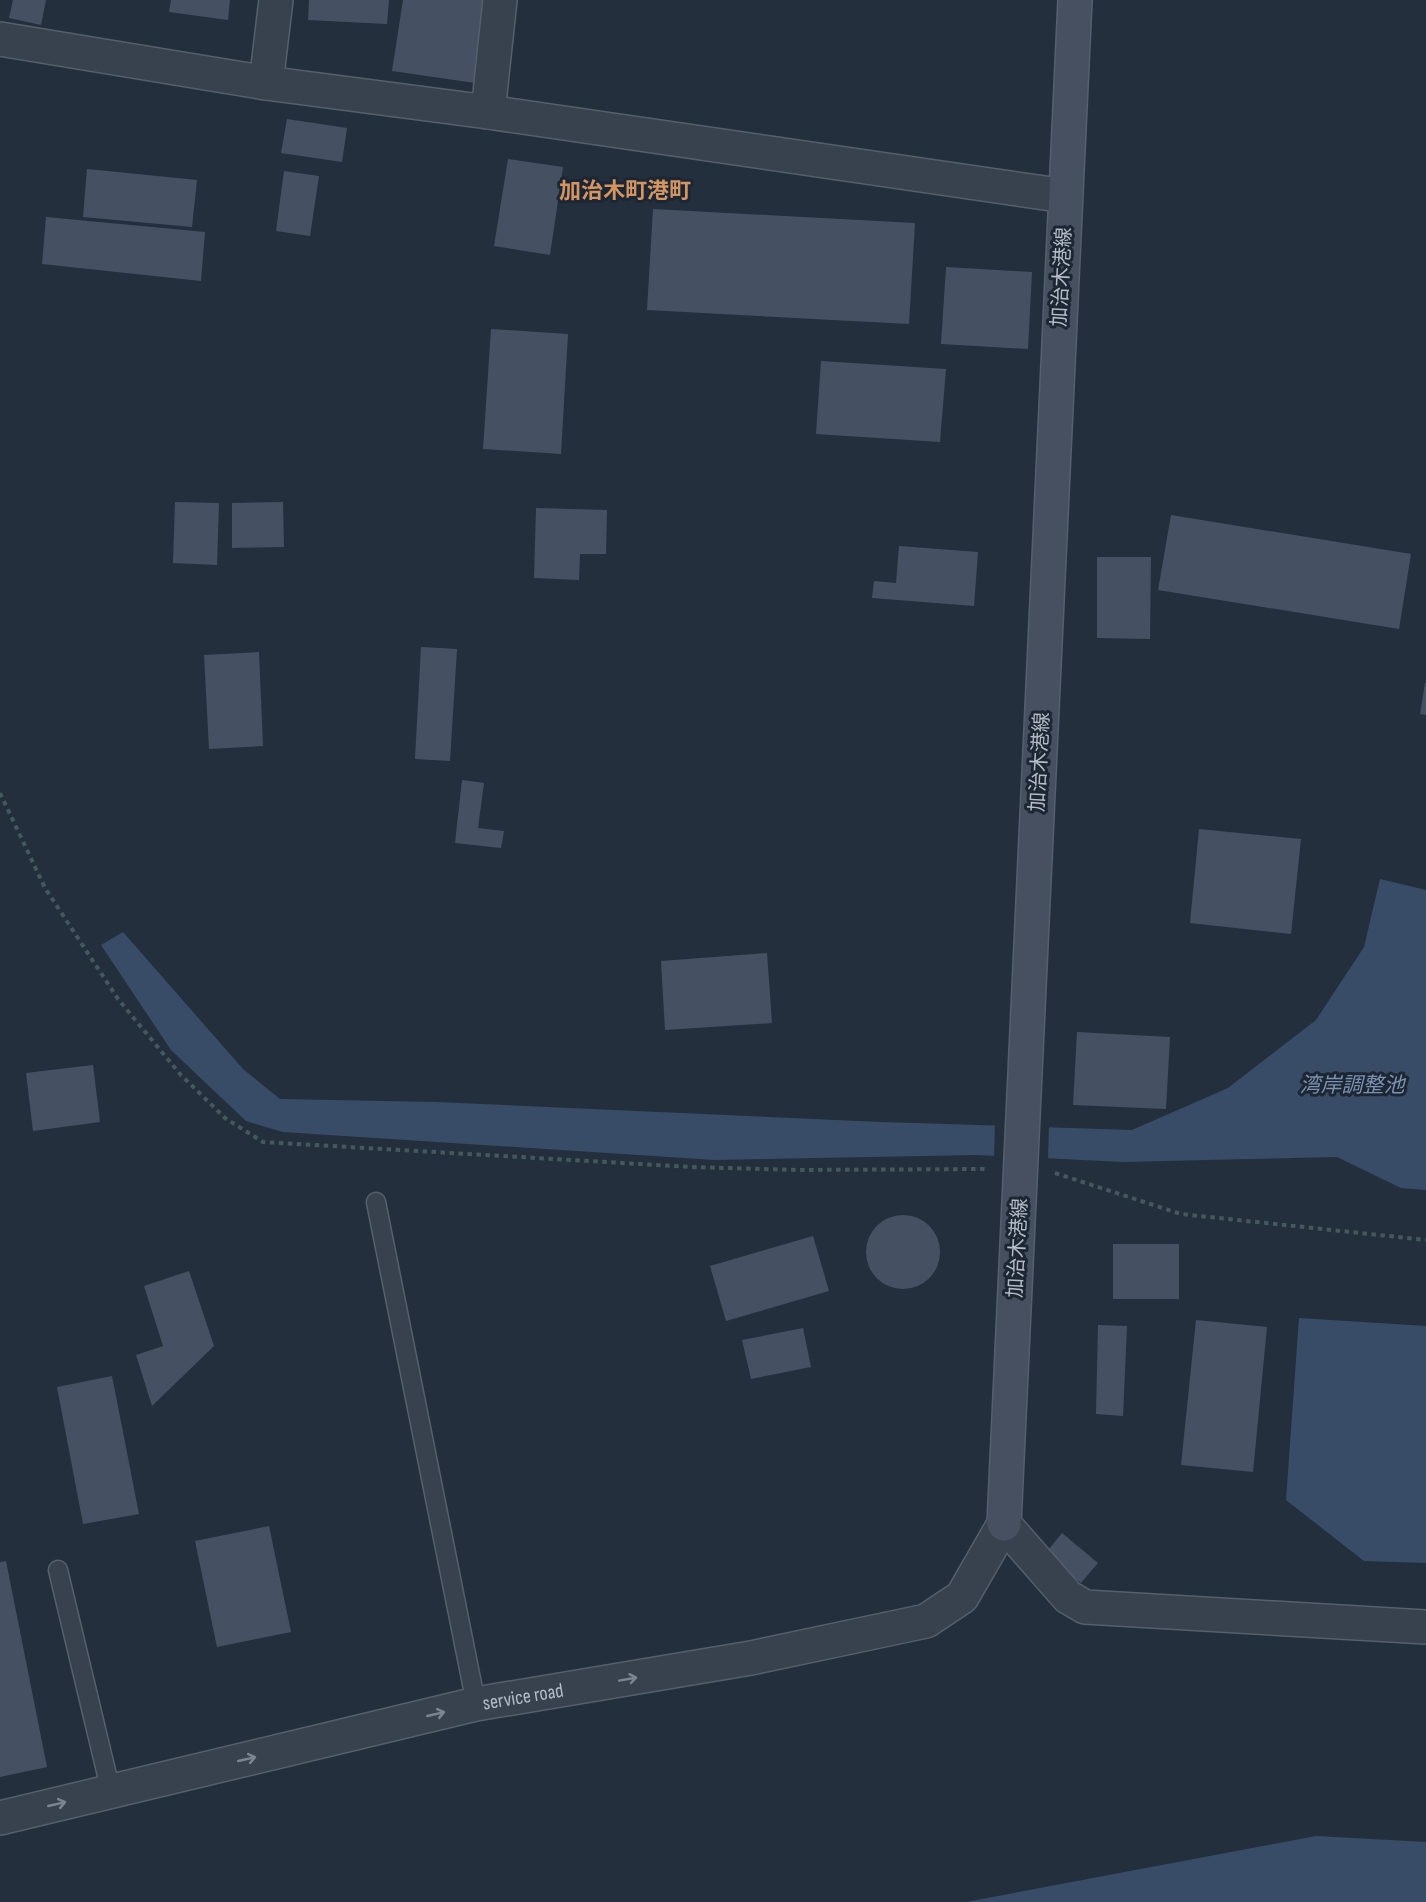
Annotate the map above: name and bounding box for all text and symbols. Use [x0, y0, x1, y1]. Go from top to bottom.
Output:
district label: 加治木町港町 [559, 178, 691, 205]
street label: 加治木港線 [1047, 226, 1077, 328]
street label: 加治木港線 [1025, 711, 1055, 813]
water label: 湾岸調整池 [1300, 1073, 1406, 1098]
street label: 加治木港線 [1003, 1197, 1033, 1299]
one-way arrow [618, 1673, 637, 1684]
street label: service road [481, 1679, 565, 1716]
one-way arrow [427, 1707, 446, 1719]
one-way arrow [237, 1753, 256, 1765]
one-way arrow [47, 1798, 66, 1810]

